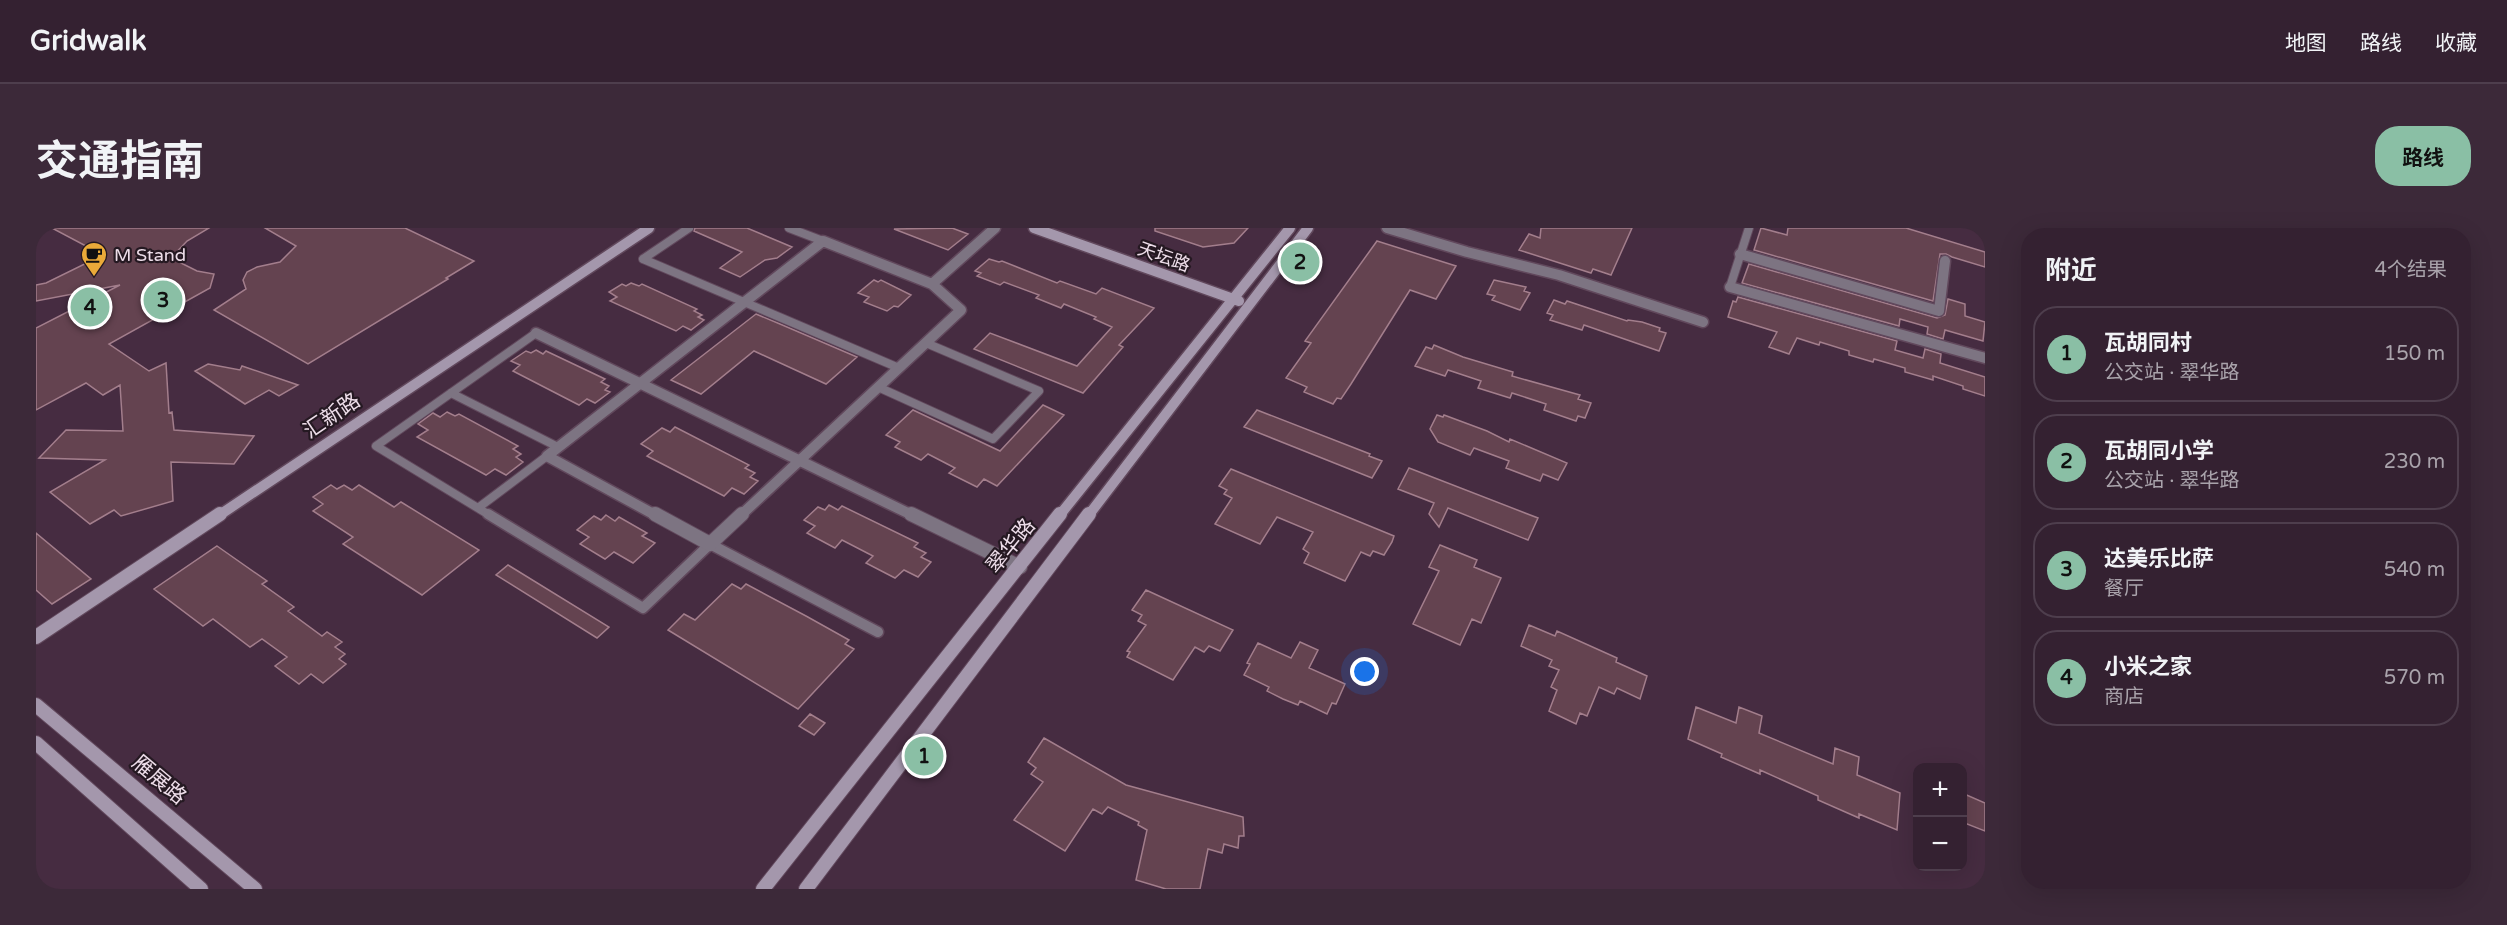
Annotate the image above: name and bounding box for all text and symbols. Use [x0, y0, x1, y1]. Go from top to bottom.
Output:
text: Gridwalk [30, 24, 147, 58]
text: 地图 [2285, 31, 2327, 56]
text: 路线 [2360, 31, 2402, 56]
text: 收藏 [2435, 31, 2477, 56]
button: 路线 [2375, 126, 2471, 186]
text: 交通指南 [36, 136, 204, 187]
street label: 天坛路 [1135, 237, 1193, 277]
cafe icon: M Stand [79, 240, 109, 278]
pin: 2 [1280, 240, 1320, 285]
place label: M Stand [114, 244, 186, 266]
text: 附近 [2045, 255, 2097, 286]
text: 4个结果 [2374, 258, 2447, 282]
pin: 3 [144, 278, 182, 322]
pin: 4 [70, 284, 110, 329]
text: 瓦胡同村 [2104, 330, 2192, 356]
text: 1 [2060, 342, 2073, 366]
text: 150 m [2384, 342, 2445, 366]
text: 公交站 · 翠华路 [2104, 361, 2240, 385]
street label: 汇新路 [299, 388, 365, 444]
text: 瓦胡同小学 [2104, 438, 2214, 464]
text: 2 [2060, 450, 2073, 474]
text: 230 m [2384, 450, 2445, 474]
text: 公交站 · 翠华路 [2104, 469, 2240, 493]
street label: 翠华路 [981, 514, 1041, 578]
text: 达美乐比萨 [2104, 546, 2214, 572]
text: 3 [2060, 558, 2073, 582]
text: 540 m [2384, 558, 2445, 582]
text: 餐厅 [2104, 577, 2144, 601]
text: 小米之家 [2104, 654, 2192, 680]
your location [1350, 657, 1379, 686]
text: 4 [2060, 666, 2073, 690]
text: 570 m [2384, 666, 2445, 690]
text: 商店 [2104, 685, 2144, 709]
pin: 1 [904, 734, 944, 778]
street label: 雁展路 [127, 750, 191, 810]
map controls [1913, 763, 1967, 871]
button: + [1913, 763, 1967, 817]
button: − [1913, 817, 1967, 871]

